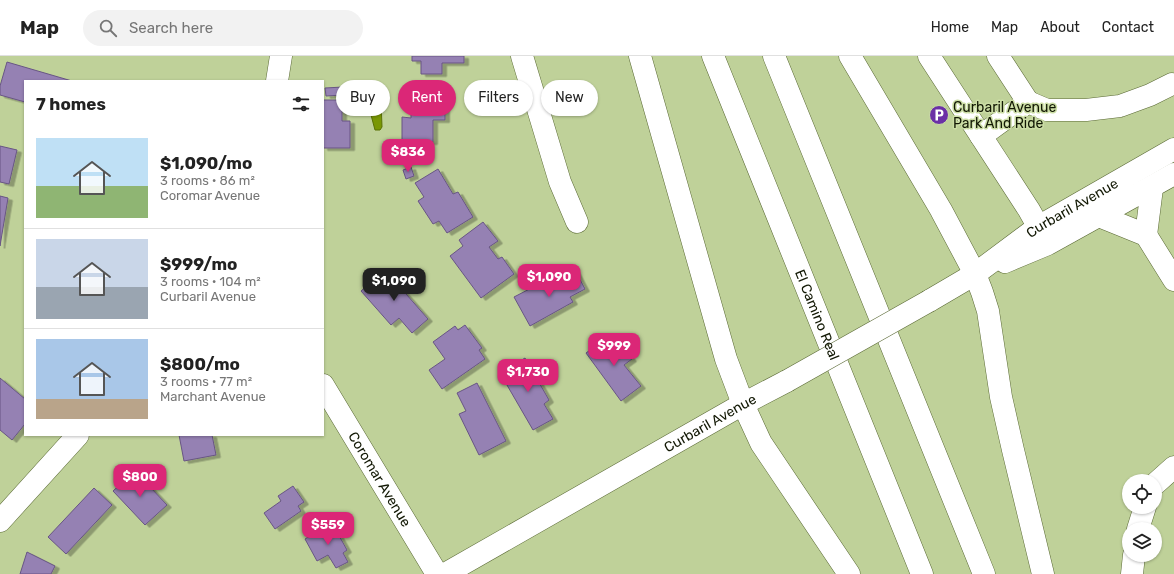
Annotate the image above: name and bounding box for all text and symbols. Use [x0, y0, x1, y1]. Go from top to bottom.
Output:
search box [83, 10, 363, 46]
text: Map [20, 16, 59, 39]
icon: search [97, 17, 119, 39]
text: Search here [129, 19, 213, 37]
text: Home [931, 19, 969, 36]
text: Map [991, 19, 1018, 36]
text: About [1040, 19, 1080, 36]
text: Contact [1102, 19, 1154, 36]
chip: Buy [336, 80, 390, 116]
chip: Rent [398, 80, 456, 116]
chip: Filters [464, 80, 533, 116]
chip: New [541, 80, 598, 116]
icon: filters [290, 93, 312, 115]
text: 7 homes [36, 94, 106, 114]
place label: Curbaril Avenue Park And Ride [953, 99, 1056, 132]
parking icon: Curbaril Avenue Park And Ride [928, 104, 950, 126]
pin: $836 [384, 139, 432, 173]
text: $836 [391, 144, 425, 159]
text: $1,090/mo [160, 153, 252, 173]
icon: home [68, 154, 116, 202]
text: 3 rooms · 86 m² [160, 173, 255, 188]
street label: Curbaril Avenue [1023, 175, 1121, 242]
text: Coromar Avenue [160, 188, 260, 203]
text: $999/mo [160, 254, 237, 274]
icon: home [68, 255, 116, 303]
pin: $1,090 [516, 264, 582, 298]
street label: El Camino Real [791, 267, 843, 363]
pin: $1,090 [361, 268, 427, 302]
text: $1,090 [527, 269, 571, 284]
text: $1,090 [372, 273, 416, 288]
text: 3 rooms · 104 m² [160, 274, 261, 289]
text: Curbaril Avenue [160, 289, 256, 304]
pin: $999 [590, 333, 638, 367]
text: $999 [597, 338, 631, 353]
text: $800/mo [160, 354, 240, 374]
icon: home [68, 355, 116, 403]
pin: $1,730 [495, 359, 561, 393]
text: $1,730 [506, 364, 550, 379]
text: 3 rooms · 77 m² [160, 374, 252, 389]
text: Marchant Avenue [160, 389, 266, 404]
street label: Curbaril Avenue [661, 391, 759, 456]
street label: Coromar Avenue [344, 429, 415, 530]
pin: $800 [116, 464, 164, 498]
text: $800 [122, 469, 158, 484]
map controls [1122, 474, 1162, 562]
button: locate [1122, 474, 1162, 514]
pin: $559 [304, 512, 352, 546]
text: $559 [311, 517, 345, 532]
button: layers [1122, 522, 1162, 562]

